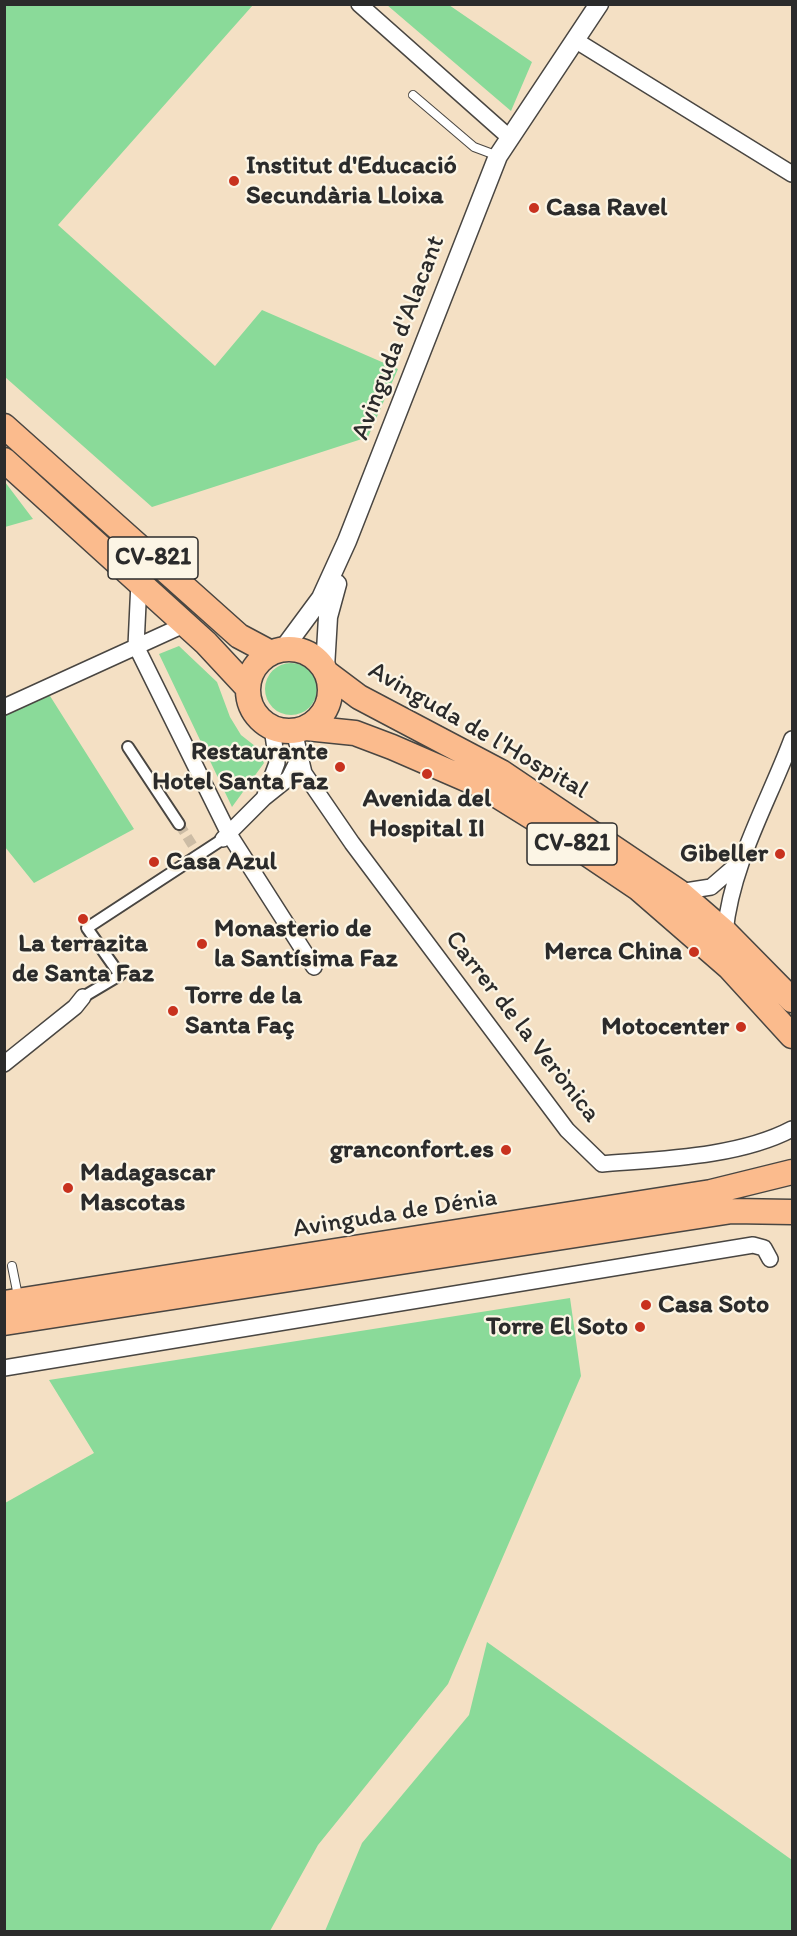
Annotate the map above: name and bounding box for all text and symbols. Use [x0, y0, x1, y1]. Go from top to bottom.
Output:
place label: Institut d'Educació Secundària Lloixa [246, 150, 457, 212]
marker: Institut d'Educació Secundària Lloixa [227, 174, 241, 188]
place label: Casa Ravel [546, 192, 667, 224]
marker: Casa Ravel [527, 201, 541, 215]
street label: Avinguda d'Alacant [346, 231, 452, 445]
road number: CV-821 [108, 537, 198, 579]
street label: Avinguda de l'Hospital [363, 655, 593, 807]
place label: Restaurante Hotel Santa Faz [152, 736, 328, 798]
marker: Restaurante Hotel Santa Faz [333, 760, 347, 774]
marker: Avenida del Hospital II [420, 767, 434, 781]
place label: Avenida del Hospital II [363, 783, 491, 844]
road number: CV-821 [527, 823, 617, 865]
place label: Gibeller [680, 838, 768, 870]
place label: Casa Azul [166, 846, 277, 878]
marker: Gibeller [773, 847, 787, 861]
marker: Casa Azul [147, 855, 161, 869]
marker: La terrazita de Santa Faz [76, 912, 90, 926]
place label: Monasterio de la Santísima Faz [214, 913, 398, 975]
street label: Carrer de la Verònica [437, 925, 607, 1129]
place label: La terrazita de Santa Faz [12, 928, 154, 990]
place label: Merca China [544, 936, 682, 968]
marker: Monasterio de la Santísima Faz [195, 937, 209, 951]
marker: Merca China [687, 945, 701, 959]
place label: Torre de la Santa Faç [185, 980, 302, 1042]
marker: Torre de la Santa Faç [166, 1004, 180, 1018]
place label: Motocenter [601, 1011, 729, 1043]
marker: Motocenter [734, 1020, 748, 1034]
place label: granconfort.es [330, 1134, 494, 1166]
marker: granconfort.es [499, 1143, 513, 1157]
place label: Madagascar Mascotas [80, 1157, 215, 1218]
marker: Madagascar Mascotas [61, 1181, 75, 1195]
street label: Avinguda de Dénia [291, 1182, 499, 1246]
place label: Casa Soto [658, 1289, 769, 1321]
marker: Casa Soto [639, 1298, 653, 1312]
place label: Torre El Soto [486, 1311, 628, 1343]
marker: Torre El Soto [633, 1320, 647, 1334]

